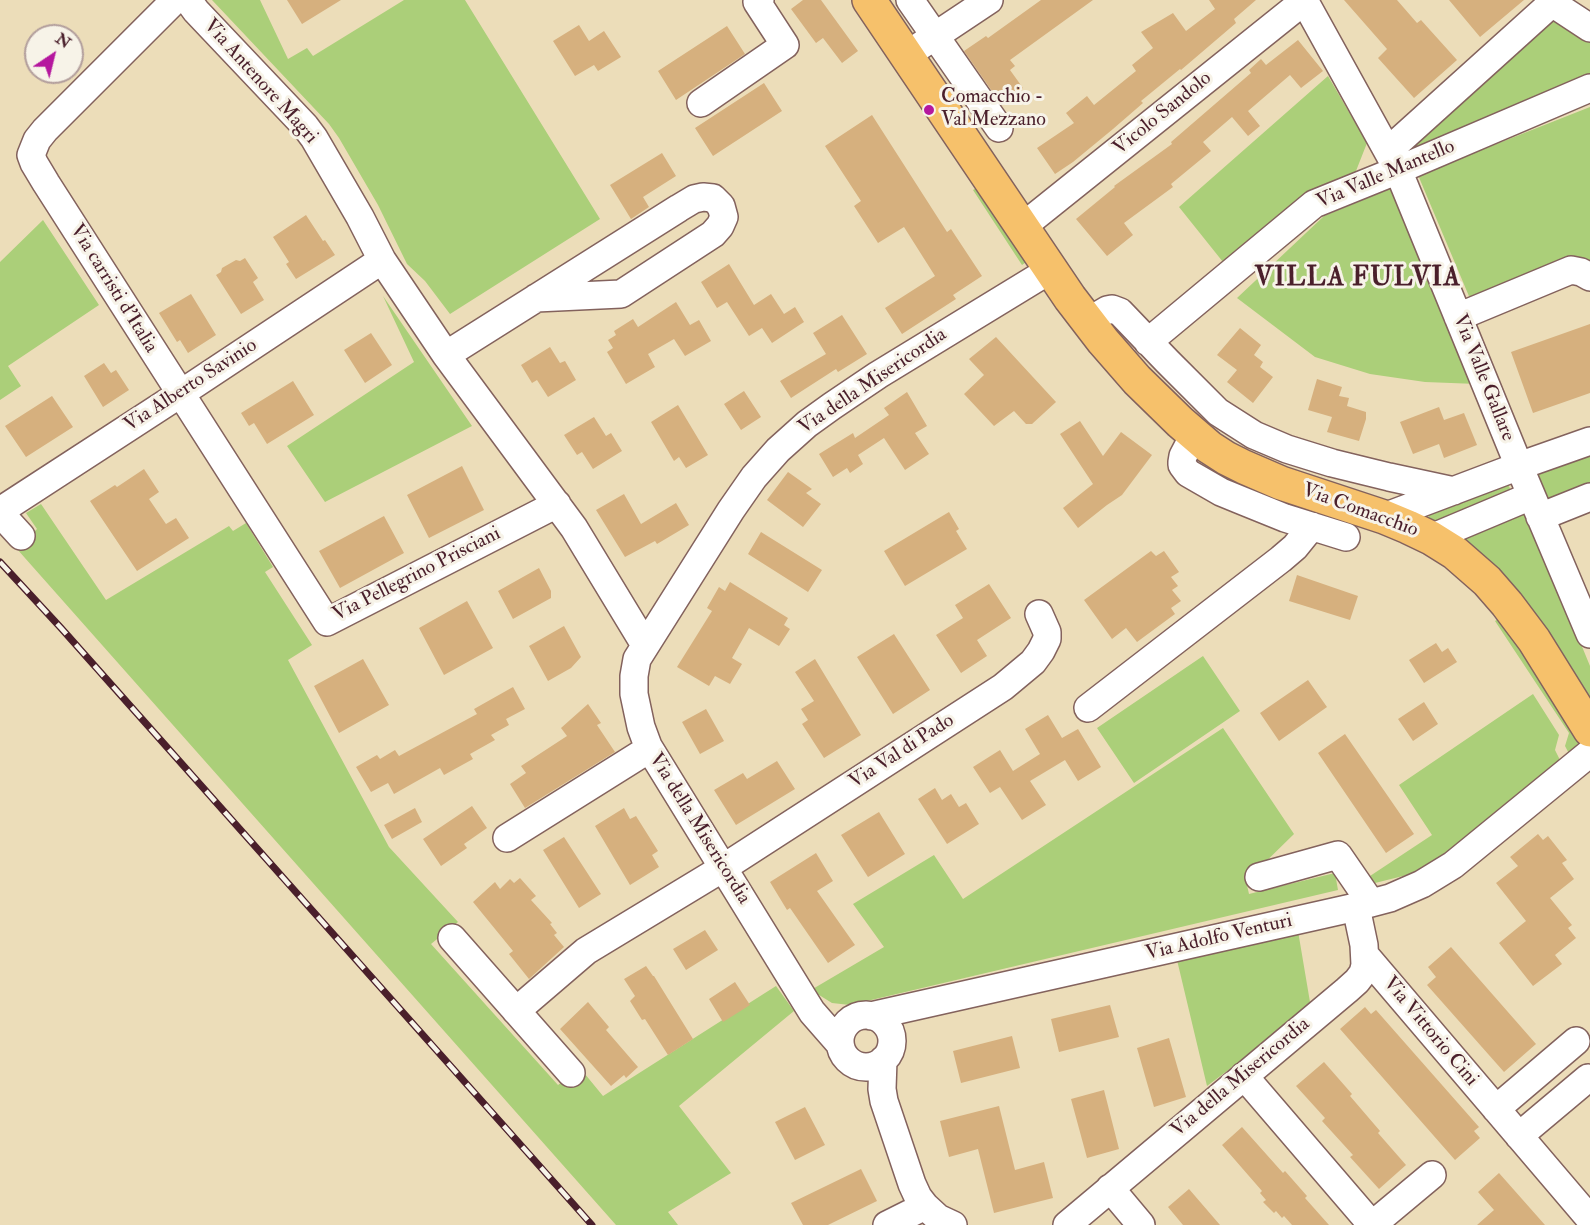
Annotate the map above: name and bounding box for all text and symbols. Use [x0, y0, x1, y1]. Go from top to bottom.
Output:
street label: Via Antenore Magri [198, 15, 322, 149]
north arrow [24, 24, 84, 84]
text: N [52, 29, 75, 53]
street label: Vicolo Sandolo [1109, 67, 1217, 161]
place label: Comacchio - Val Mezzano [941, 86, 1046, 133]
marker: Comacchio - Val Mezzano [922, 103, 936, 117]
street label: Via Valle Mantello [1313, 135, 1459, 215]
street label: Via carristi d'Italia [64, 220, 162, 358]
district label: VILLA FULVIA [1254, 263, 1462, 295]
street label: Via Valle Gallare [1447, 311, 1519, 445]
street label: Via della Misericordia [794, 324, 952, 440]
street label: Via Alberto Savinio [120, 334, 262, 438]
street label: Via Comacchio [1299, 479, 1421, 543]
street label: Via Pellegrino Prisciani [329, 522, 505, 628]
street label: Via Val di Pado [845, 709, 959, 795]
street label: Via della Misericordia [643, 749, 755, 909]
street label: Via Adolfo Venturi [1143, 909, 1295, 967]
street label: Via Vittorio Cini [1377, 972, 1483, 1092]
street label: Via della Misericordia [1167, 1013, 1315, 1143]

